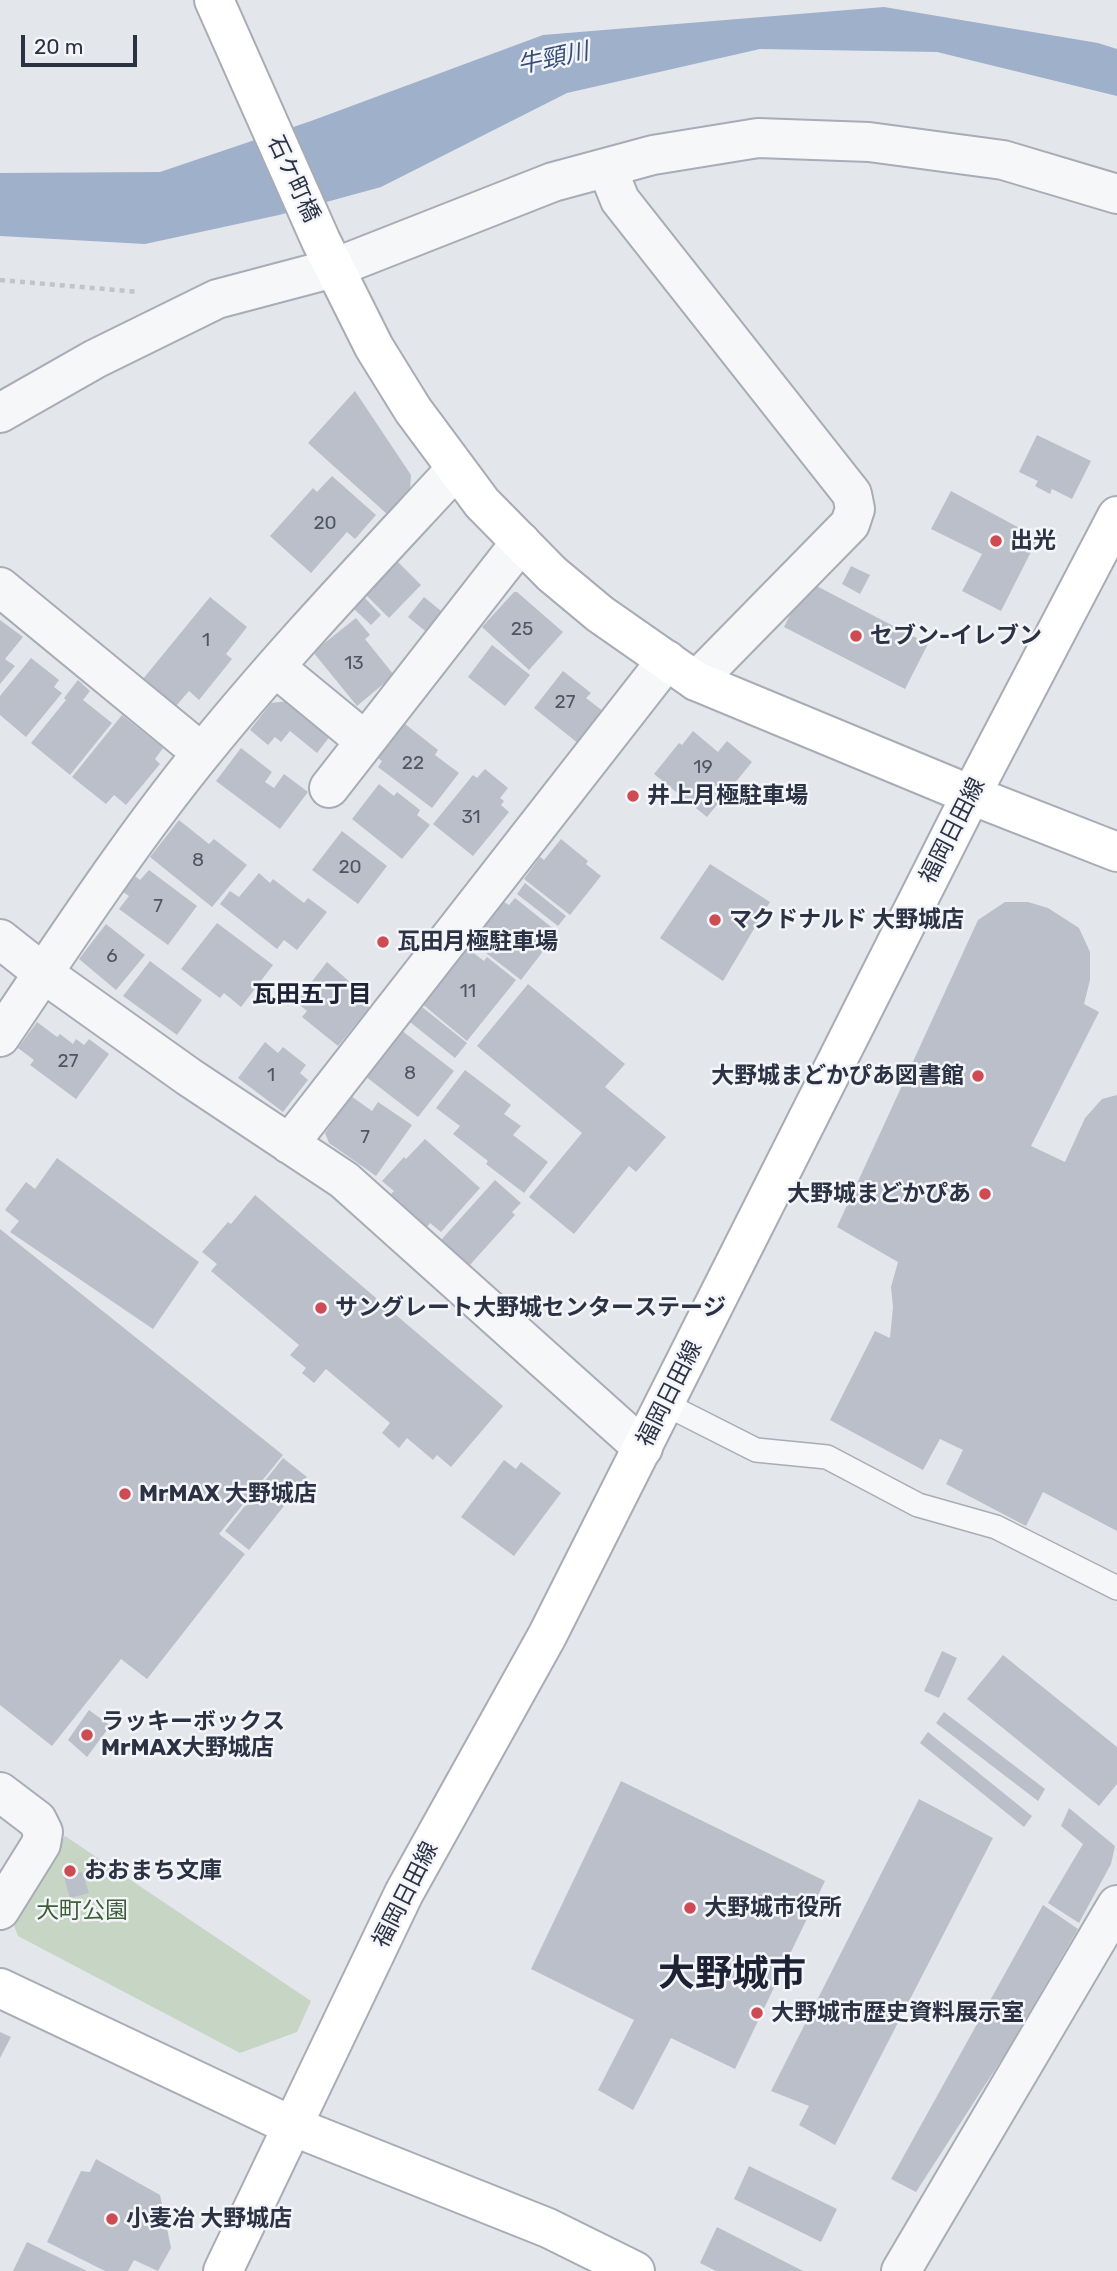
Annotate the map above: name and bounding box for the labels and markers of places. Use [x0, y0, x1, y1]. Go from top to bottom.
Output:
place label: 出光 [1010, 527, 1056, 555]
marker: 出光 [988, 533, 1004, 549]
place label: セブン-イレブン [870, 622, 1042, 650]
marker: セブン-イレブン [848, 628, 864, 644]
place label: 井上月極駐車場 [647, 782, 808, 810]
marker: 井上月極駐車場 [625, 788, 641, 804]
place label: マクドナルド 大野城店 [729, 906, 964, 934]
marker: マクドナルド 大野城店 [707, 912, 723, 928]
place label: 瓦田月極駐車場 [397, 928, 558, 956]
marker: 瓦田月極駐車場 [375, 934, 391, 950]
place label: 大野城まどかぴあ図書館 [711, 1062, 964, 1090]
marker: 大野城まどかぴあ図書館 [970, 1068, 986, 1084]
place label: 大野城まどかぴあ [787, 1180, 971, 1208]
marker: 大野城まどかぴあ [977, 1186, 993, 1202]
place label: サングレート大野城センターステージ [335, 1294, 726, 1322]
marker: サングレート大野城センターステージ [313, 1300, 329, 1316]
place label: MrMAX 大野城店 [139, 1480, 317, 1508]
marker: MrMAX 大野城店 [117, 1486, 133, 1502]
place label: ラッキーボックス MrMAX大野城店 [101, 1708, 285, 1762]
marker: ラッキーボックス MrMAX大野城店 [79, 1727, 95, 1743]
place label: おおまち文庫 [84, 1857, 222, 1885]
marker: おおまち文庫 [62, 1863, 78, 1879]
place label: 大野城市役所 [704, 1894, 842, 1922]
marker: 大野城市役所 [682, 1900, 698, 1916]
place label: 大野城市歴史資料展示室 [771, 1999, 1024, 2027]
marker: 大野城市歴史資料展示室 [749, 2005, 765, 2021]
place label: 小麦冶 大野城店 [126, 2205, 292, 2233]
marker: 小麦冶 大野城店 [104, 2211, 120, 2227]

